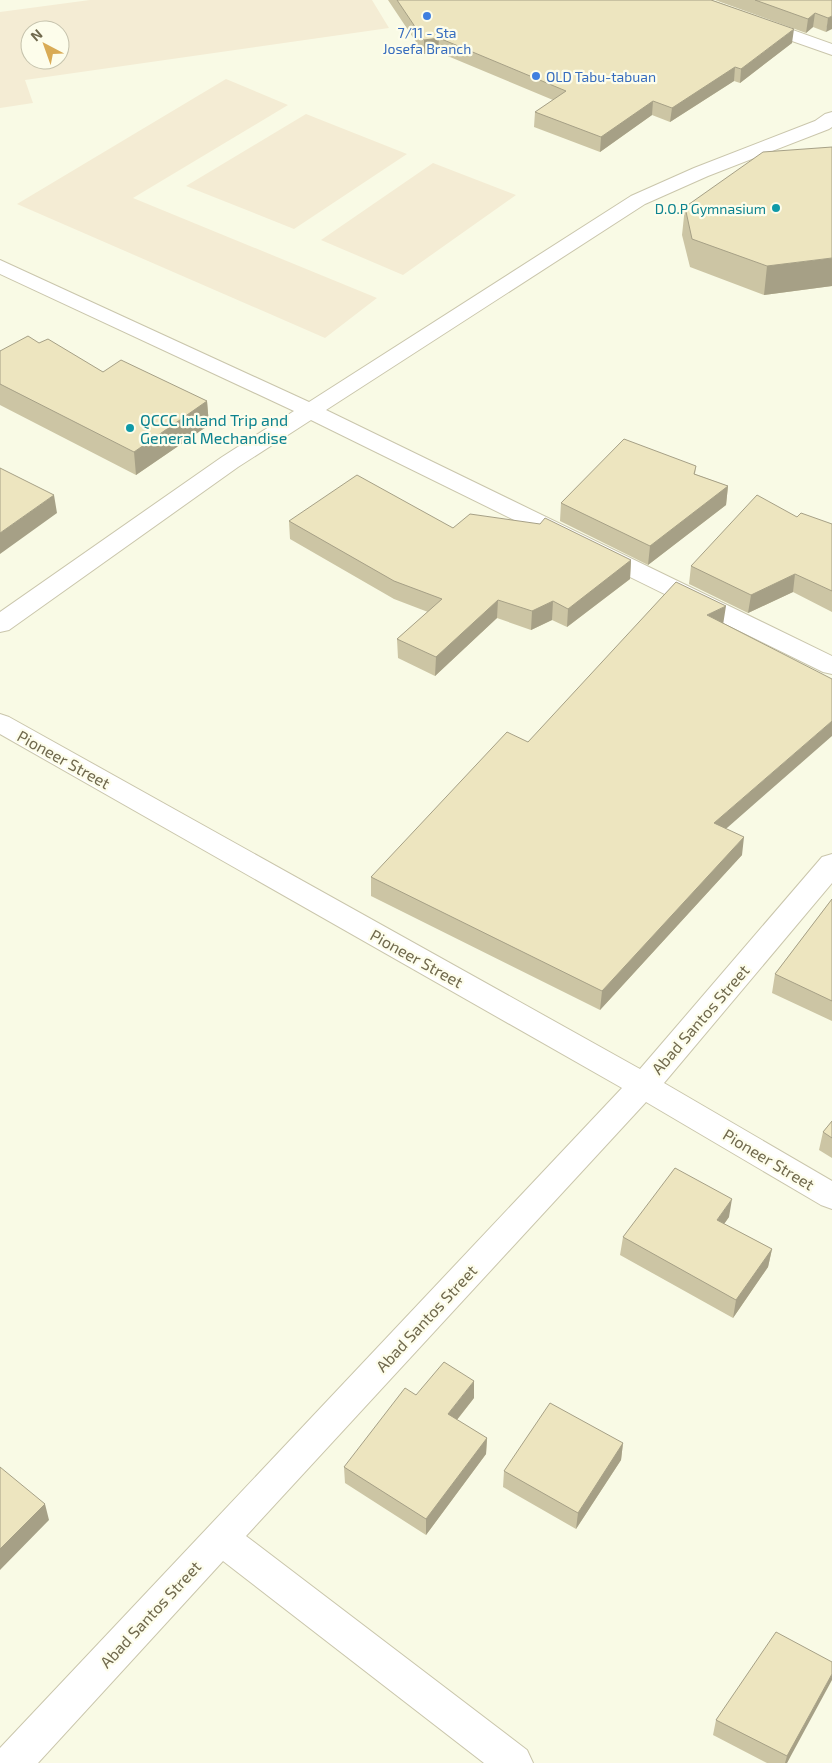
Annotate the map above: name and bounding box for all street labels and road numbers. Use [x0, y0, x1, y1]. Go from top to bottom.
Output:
street label: Pioneer Street [14, 726, 114, 792]
street label: Pioneer Street [367, 925, 467, 991]
street label: Abad Santos Street [647, 960, 753, 1078]
street label: Pioneer Street [720, 1124, 818, 1194]
street label: Abad Santos Street [372, 1261, 480, 1375]
street label: Abad Santos Street [96, 1557, 204, 1671]

